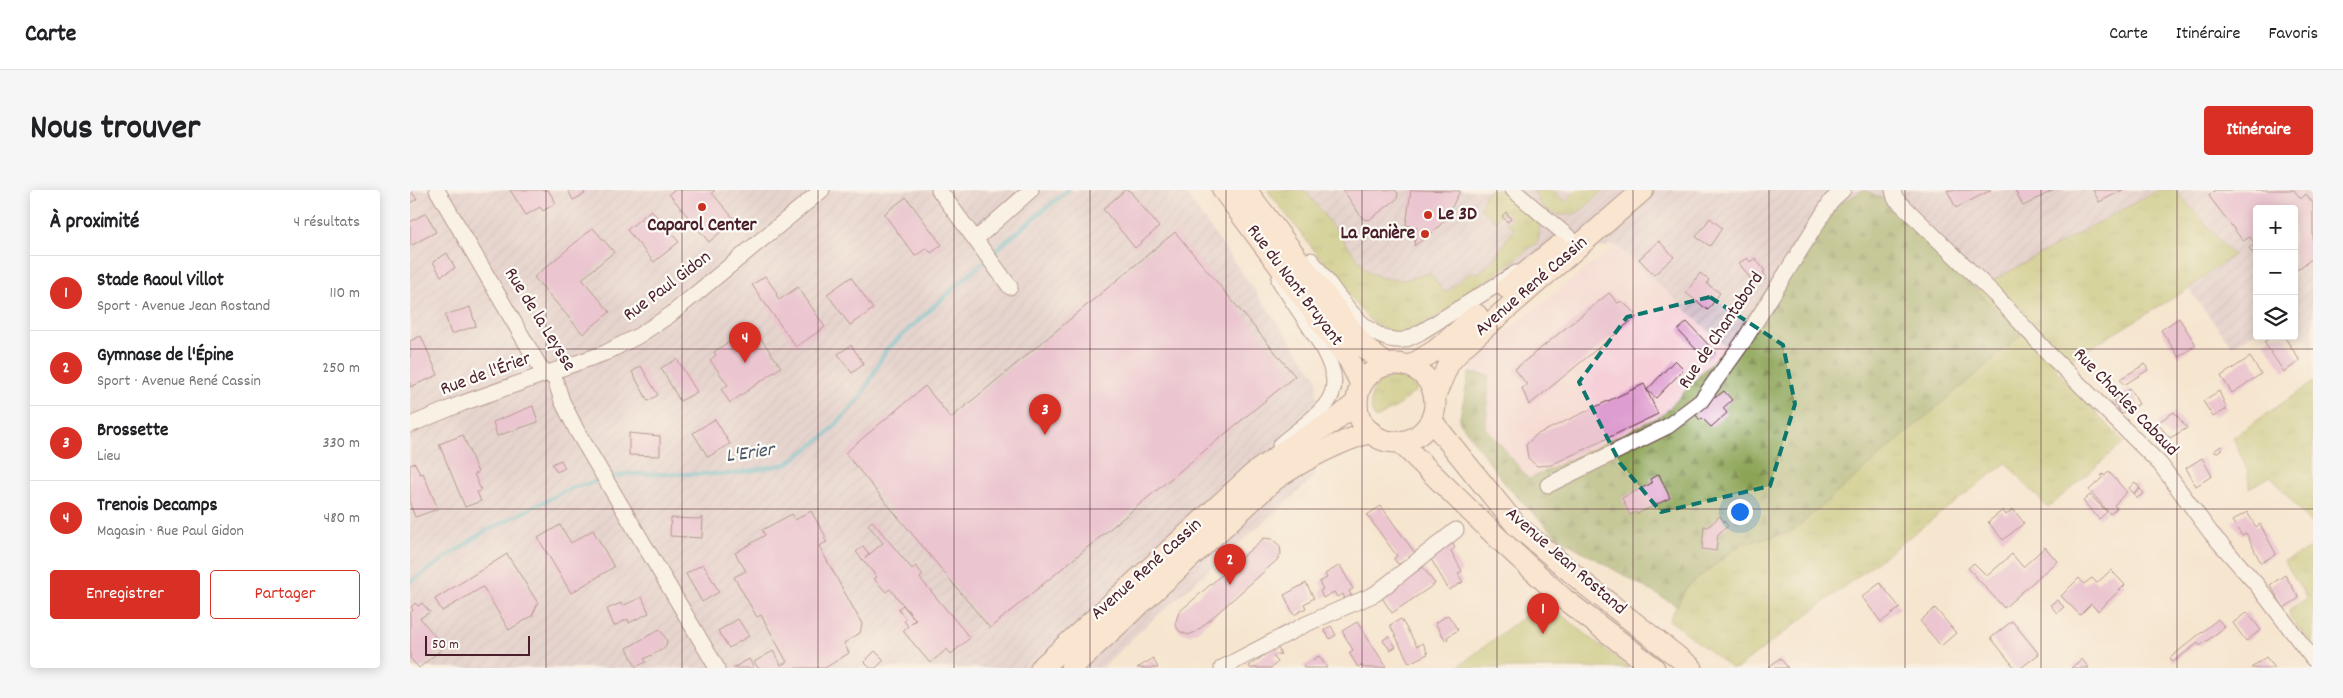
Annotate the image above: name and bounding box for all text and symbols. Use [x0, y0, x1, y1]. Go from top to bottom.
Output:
text: Carte [25, 18, 76, 52]
text: Carte [2109, 22, 2148, 47]
text: Itinéraire [2176, 22, 2240, 47]
text: Favoris [2268, 22, 2318, 47]
text: Nous trouver [30, 105, 200, 155]
button: Itinéraire [2204, 106, 2313, 155]
marker: Caparol Center [696, 201, 708, 213]
place label: Le 3D [1438, 202, 1477, 229]
map controls [2253, 205, 2298, 340]
button: + [2253, 205, 2298, 250]
text: À proximité [50, 208, 139, 238]
marker: Le 3D [1422, 209, 1434, 221]
text: 4 résultats [293, 211, 360, 234]
place label: Caparol Center [647, 213, 758, 240]
street label: Rue du Nant Bruyant [1239, 219, 1349, 353]
place label: La Panière [1341, 221, 1415, 248]
marker: La Panière [1419, 228, 1431, 240]
street label: Avenue René Cassin [1470, 230, 1594, 344]
street label: Rue Paul Gidon [618, 245, 718, 329]
button: − [2253, 250, 2298, 295]
street label: Rue de la Leysse [496, 263, 582, 377]
street label: Rue de Chantabord [1673, 267, 1771, 395]
text: Stade Raoul Villot [97, 268, 224, 295]
text: 1 [64, 282, 68, 305]
text: 110 m [330, 282, 360, 305]
text: Sport · Avenue Jean Rostand [97, 295, 270, 318]
button: layers [2253, 295, 2298, 340]
pin: 4 [729, 322, 761, 363]
text: Gymnase de l'Épine [97, 343, 234, 370]
street label: Rue Charles Cabaud [2066, 343, 2184, 463]
street label: Rue de l'Érier [437, 346, 535, 404]
text: 2 [63, 357, 70, 380]
text: 250 m [322, 357, 360, 380]
text: Sport · Avenue René Cassin [97, 370, 261, 393]
pin: 3 [1029, 394, 1061, 435]
text: Brossette [97, 418, 168, 445]
text: 3 [62, 432, 70, 455]
text: 330 m [322, 432, 360, 455]
water label: L'Erier [724, 436, 779, 471]
text: Lieu [97, 445, 120, 468]
text: Trenois Decamps [97, 493, 218, 520]
your location [1727, 499, 1753, 525]
street label: Avenue Jean Rostand [1498, 502, 1632, 622]
text: 4 [63, 507, 69, 530]
text: 480 m [324, 507, 360, 530]
street label: Avenue René Cassin [1085, 513, 1209, 627]
text: Magasin · Rue Paul Gidon [97, 520, 244, 543]
pin: 2 [1214, 544, 1246, 585]
button: Enregistrer [50, 570, 200, 619]
button: Partager [210, 570, 360, 619]
pin: 1 [1527, 593, 1559, 634]
scale bar [425, 633, 530, 656]
text: 50 m [432, 635, 459, 655]

